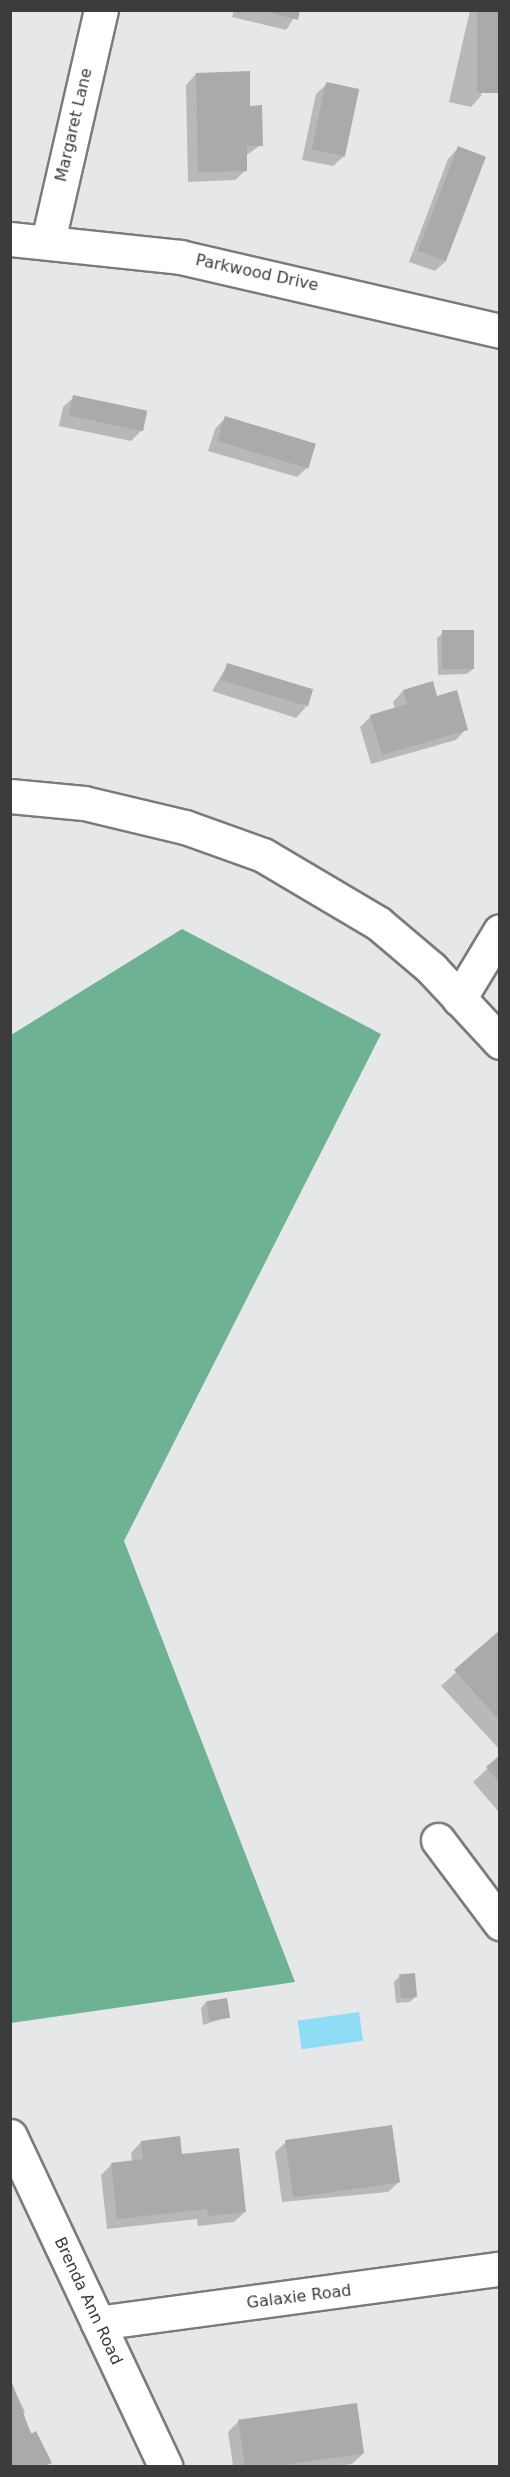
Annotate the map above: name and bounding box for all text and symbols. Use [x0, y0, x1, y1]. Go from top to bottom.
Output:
street label: Margaret Lane [52, 66, 96, 184]
street label: Parkwood Drive [194, 251, 320, 295]
street label: Brenda Ann Road [50, 2234, 126, 2368]
street label: Galaxie Road [246, 2281, 352, 2313]

